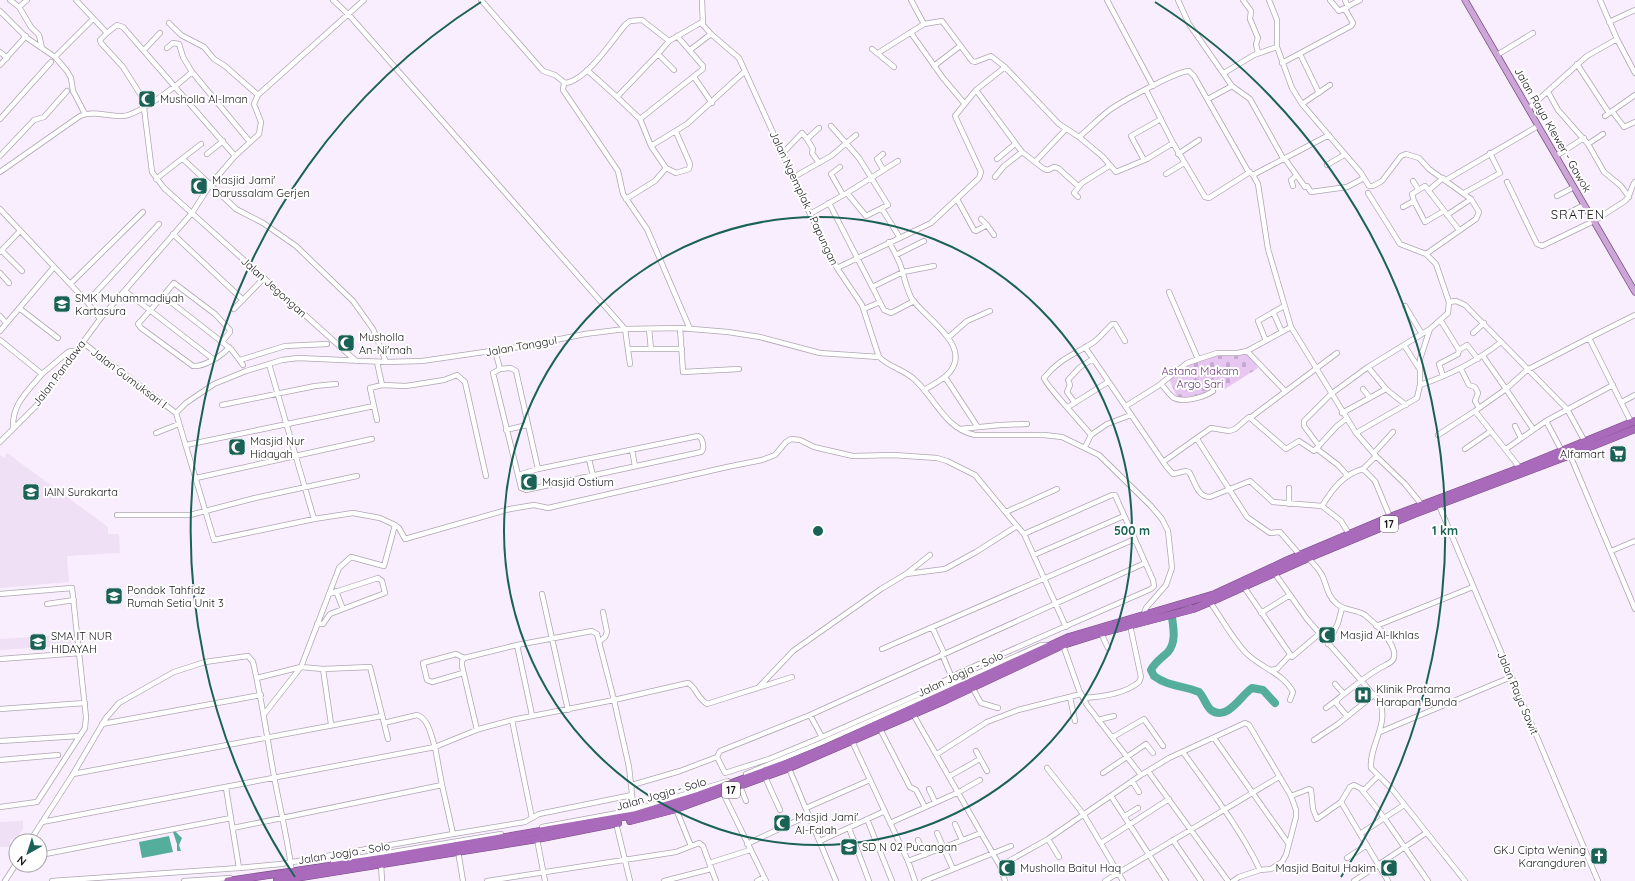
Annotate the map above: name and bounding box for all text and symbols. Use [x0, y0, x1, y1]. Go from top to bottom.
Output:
street label: Jalan Raya Klewer - Gawok [1511, 65, 1595, 195]
mosque icon: Musholla Al-Iman [137, 89, 157, 109]
place label: Musholla Al-Iman [160, 92, 248, 106]
street label: Jalan Ngemplak - Papungan [767, 129, 841, 267]
place label: Masjid Jami' Darussalam Gerjen [212, 173, 310, 200]
mosque icon: Masjid Jami' Darussalam Gerjen [189, 176, 209, 196]
district label: SRATEN [1551, 206, 1605, 222]
street label: Jalan Jegongan [238, 254, 310, 320]
place label: SMK Muhammadiyah Kartasura [75, 291, 184, 318]
school or university icon: SMK Muhammadiyah Kartasura [52, 294, 72, 314]
place label: Musholla An-Ni'mah [359, 330, 412, 357]
mosque icon: Musholla An-Ni'mah [336, 333, 356, 353]
street label: Jalan Tanggul [484, 333, 558, 359]
street label: Jalan Pandawa [30, 337, 88, 409]
street label: Jalan Gumuksari I [88, 345, 170, 411]
park label: Astana Makam Argo Sari [1162, 364, 1239, 391]
place label: Masjid Nur Hidayah [250, 434, 305, 461]
mosque icon: Masjid Nur Hidayah [227, 437, 247, 457]
supermarket icon: Alfamart [1608, 444, 1628, 464]
place label: Alfamart [1560, 447, 1605, 461]
mosque icon: Masjid Ostium [519, 472, 539, 492]
place label: Masjid Ostium [542, 475, 614, 489]
school or university icon: IAIN Surakarta [21, 482, 41, 502]
place label: IAIN Surakarta [44, 485, 118, 499]
road number: 17 [1380, 516, 1398, 532]
text: 500 m [1114, 523, 1150, 538]
text: 1 km [1432, 523, 1458, 538]
centre of rings [811, 524, 825, 538]
place label: Pondok Tahfidz Rumah Setia Unit 3 [127, 583, 224, 610]
school or university icon: Pondok Tahfidz Rumah Setia Unit 3 [104, 586, 124, 606]
mosque icon: Masjid Al-Ikhlas [1317, 625, 1337, 645]
place label: Masjid Al-Ikhlas [1340, 628, 1419, 642]
place label: SMA IT NUR HIDAYAH [51, 629, 112, 656]
school or university icon: SMA IT NUR HIDAYAH [28, 632, 48, 652]
street label: Jalan Jogja - Solo [915, 648, 1006, 700]
street label: Jalan Raya Sawit [1494, 649, 1542, 737]
place label: Klinik Pratama Harapan Bunda [1376, 682, 1457, 709]
hospital icon: Klinik Pratama Harapan Bunda [1353, 685, 1373, 705]
street label: Jalan Jogja - Solo [614, 774, 708, 814]
road number: 17 [722, 782, 740, 798]
place label: Masjid Jami' Al-Falah [795, 810, 858, 837]
mosque icon: Masjid Jami' Al-Falah [772, 813, 792, 833]
north arrow [8, 833, 48, 873]
school or university icon: SD N 02 Pucangan [839, 837, 859, 857]
street label: Jalan Jogja - Solo [297, 839, 391, 867]
place label: SD N 02 Pucangan [862, 840, 957, 854]
place label: GKJ Cipta Wening Karangduren [1493, 843, 1586, 870]
church icon: GKJ Cipta Wening Karangduren [1589, 846, 1609, 866]
text: N [14, 853, 29, 869]
mosque icon: Musholla Baitul Haq [997, 858, 1017, 878]
mosque icon: Masjid Baitul Hakim [1379, 858, 1399, 878]
place label: Musholla Baitul Haq [1020, 861, 1121, 875]
place label: Masjid Baitul Hakim [1276, 861, 1376, 875]

